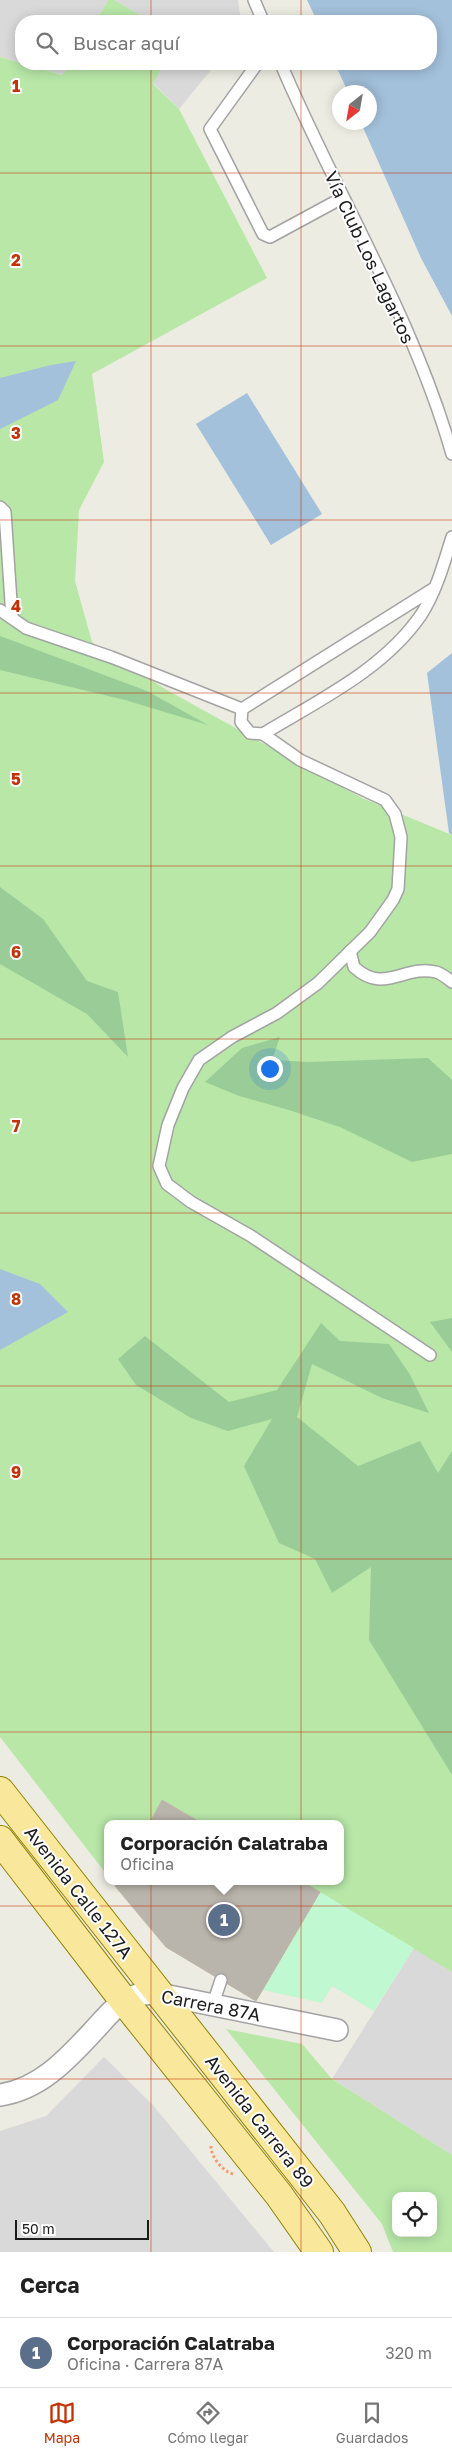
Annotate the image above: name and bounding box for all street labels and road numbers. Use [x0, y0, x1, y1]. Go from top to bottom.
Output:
street label: Vía Club Los Lagartos [320, 167, 420, 347]
street label: Avenida Calle 127A [20, 1821, 138, 1963]
street label: Carrera 87A [159, 1985, 263, 2025]
street label: Avenida Carrera 89 [201, 2050, 319, 2192]

